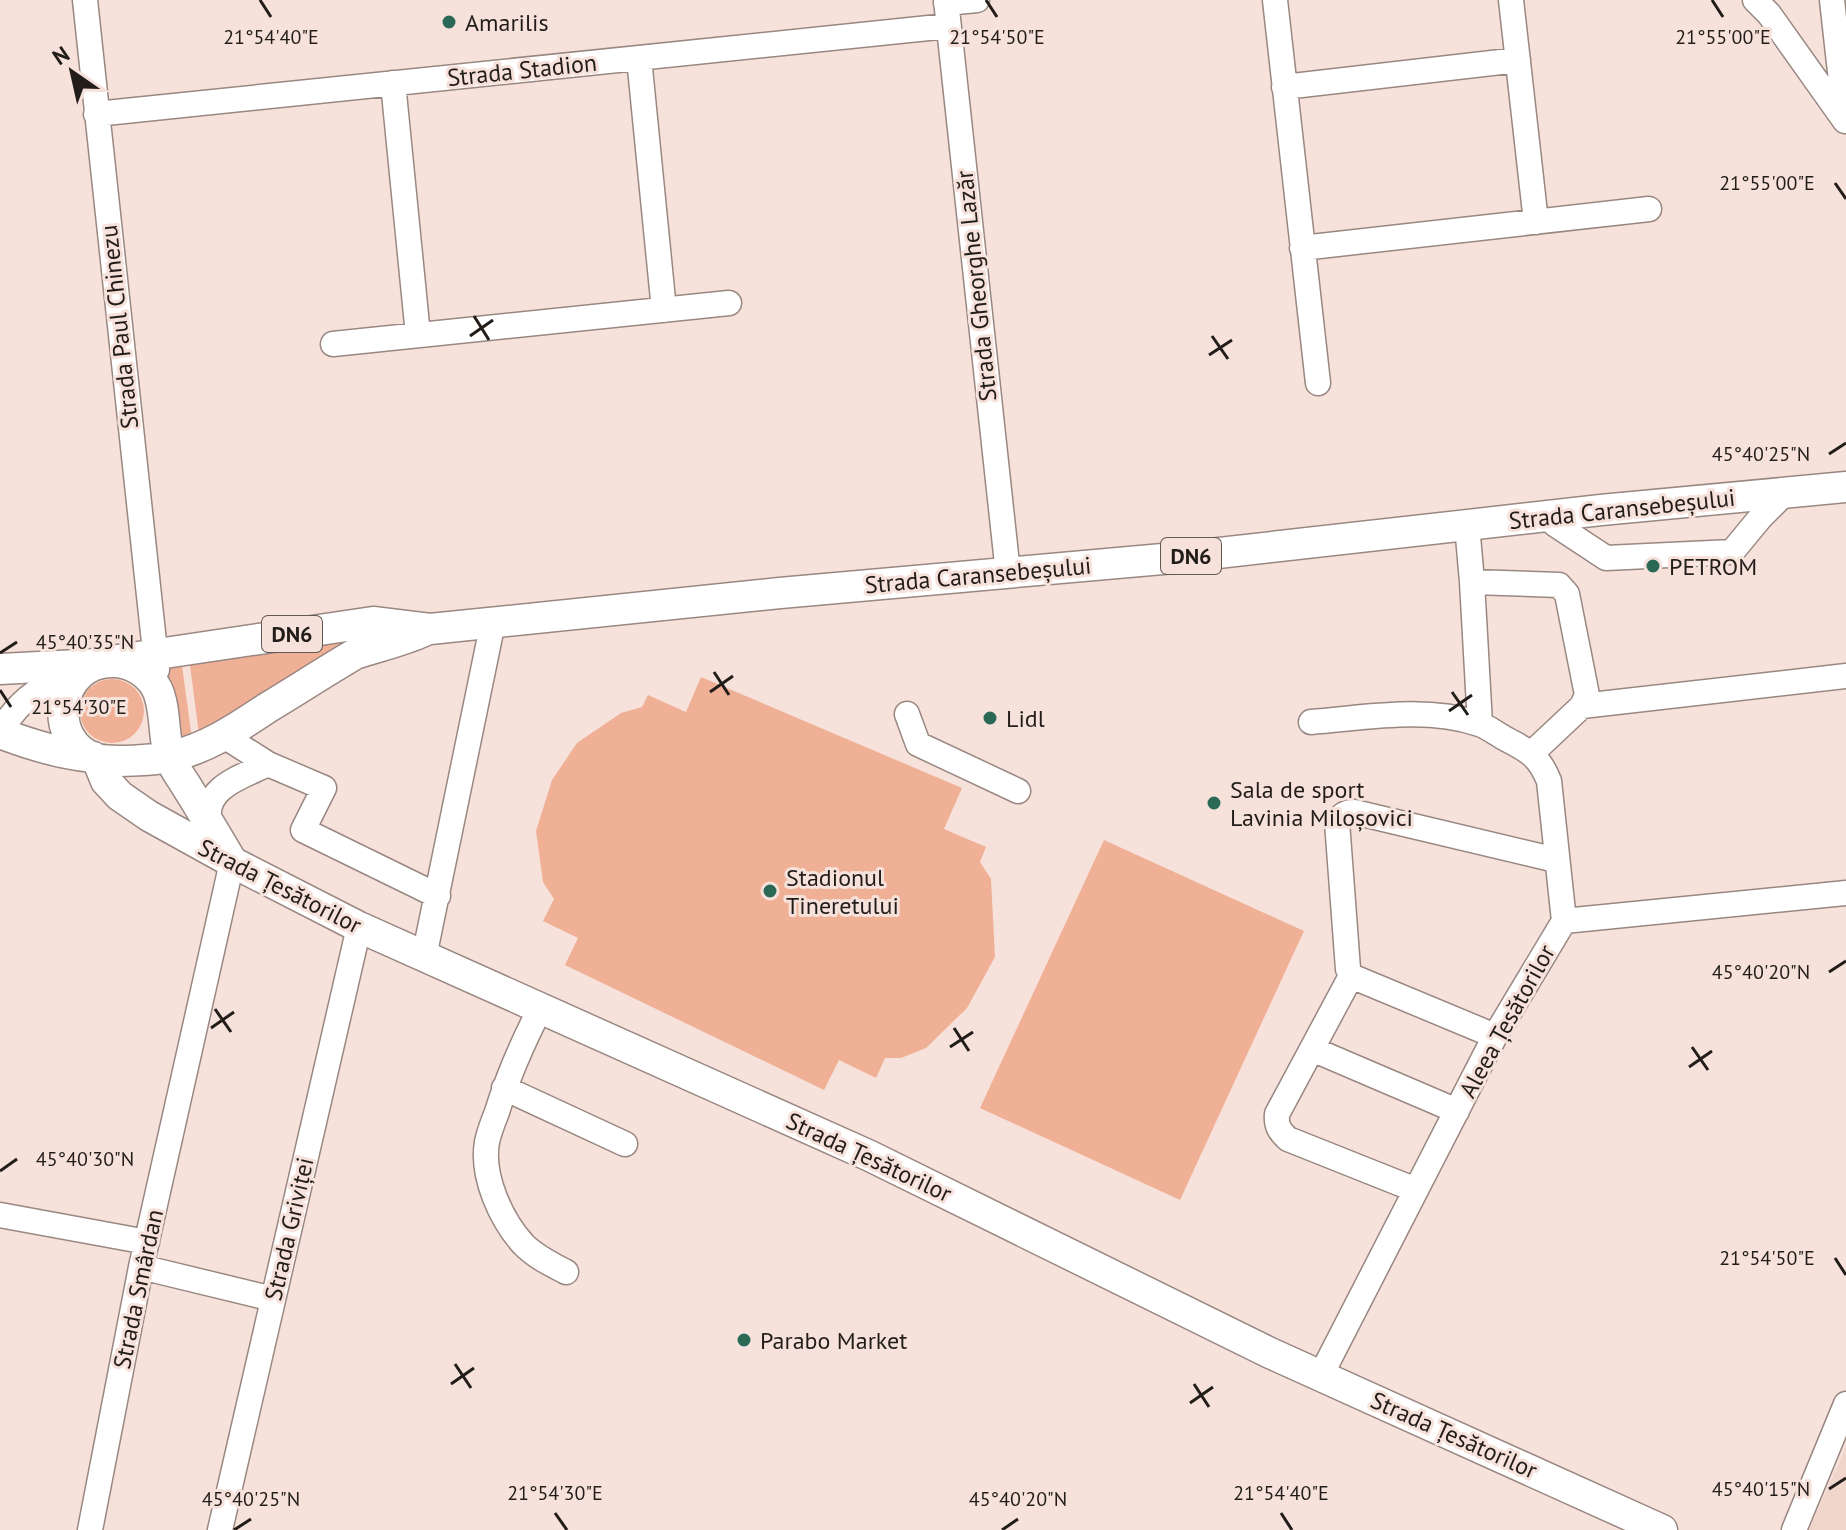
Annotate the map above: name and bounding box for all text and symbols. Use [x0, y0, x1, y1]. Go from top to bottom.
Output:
place label: Amarilis [465, 7, 549, 38]
marker: Amarilis [440, 13, 458, 31]
text: 21°54'40"E [223, 24, 319, 50]
text: 21°54'50"E [949, 24, 1045, 50]
text: 21°55'00"E [1675, 24, 1771, 50]
north arrow [32, 32, 112, 112]
text: N [47, 40, 75, 71]
street label: Strada Stadion [446, 47, 598, 93]
street label: Strada Gheorghe Lazăr [948, 169, 1004, 403]
text: 21°55'00"E [1719, 170, 1815, 196]
street label: Strada Paul Chinezu [93, 223, 145, 431]
text: 45°40'25"N [1712, 441, 1810, 467]
street label: Strada Caransebeșului [1507, 482, 1737, 536]
road number: DN6 [1161, 538, 1221, 574]
street label: Strada Caransebeșului [863, 550, 1093, 600]
place label: PETROM [1669, 551, 1757, 582]
marker: PETROM [1644, 557, 1662, 575]
road number: DN6 [262, 616, 322, 652]
text: 45°40'35"N [36, 629, 134, 655]
text: 21°54'30"E [31, 694, 127, 720]
place label: Lidl [1006, 703, 1045, 734]
marker: Lidl [981, 709, 999, 727]
place label: Sala de sport Lavinia Miloșovici [1230, 774, 1413, 833]
marker: Sala de sport Lavinia Miloșovici [1205, 794, 1223, 812]
street label: Strada Țesătorilor [193, 832, 367, 940]
place label: Stadionul Tineretului [786, 862, 899, 921]
marker: Stadionul Tineretului [761, 882, 779, 900]
street label: Aleea Țesătorilor [1452, 939, 1562, 1103]
text: 45°40'20"N [1712, 959, 1810, 985]
street label: Strada Țesătorilor [781, 1105, 957, 1209]
text: 45°40'30"N [36, 1146, 134, 1172]
street label: Strada Griviței [257, 1154, 321, 1304]
street label: Strada Smârdan [106, 1206, 170, 1372]
text: 21°54'50"E [1719, 1245, 1815, 1271]
place label: Parabo Market [760, 1325, 907, 1356]
marker: Parabo Market [735, 1331, 753, 1349]
street label: Strada Țesătorilor [1366, 1384, 1542, 1486]
text: 45°40'15"N [1712, 1476, 1810, 1502]
text: 21°54'30"E [507, 1480, 603, 1506]
text: 21°54'40"E [1233, 1480, 1329, 1506]
text: 45°40'25"N [202, 1486, 300, 1512]
text: 45°40'20"N [969, 1486, 1067, 1512]

